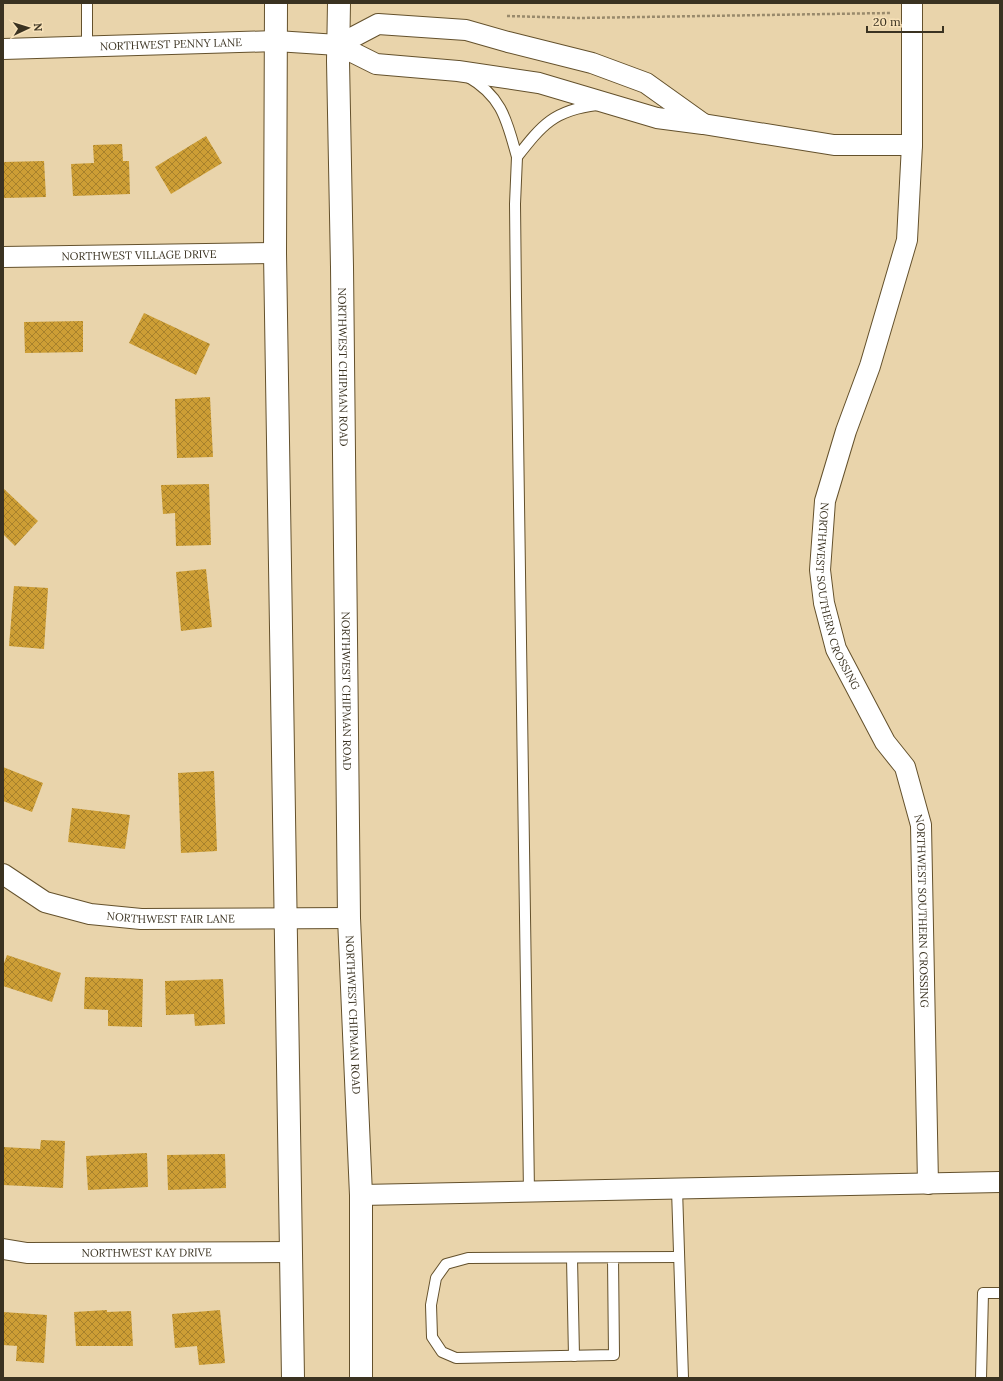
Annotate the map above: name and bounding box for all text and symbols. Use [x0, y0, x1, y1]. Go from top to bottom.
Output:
north arrow [8, 8, 48, 48]
scale bar [867, 8, 943, 34]
text: 20 m [873, 14, 901, 29]
text: N [31, 23, 45, 33]
street label: NORTHWEST PENNY LANE [100, 35, 242, 53]
street label: NORTHWEST VILLAGE DRIVE [61, 247, 217, 263]
street label: NORTHWEST CHIPMAN ROAD [335, 287, 351, 447]
street label: NORTHWEST SOUTHERN CROSSING [813, 502, 863, 693]
street label: NORTHWEST CHIPMAN ROAD [339, 611, 354, 770]
street label: NORTHWEST SOUTHERN CROSSING [911, 813, 932, 1008]
street label: NORTHWEST FAIR LANE [106, 909, 235, 926]
street label: NORTHWEST CHIPMAN ROAD [343, 935, 364, 1095]
street label: NORTHWEST KAY DRIVE [82, 1245, 212, 1260]

